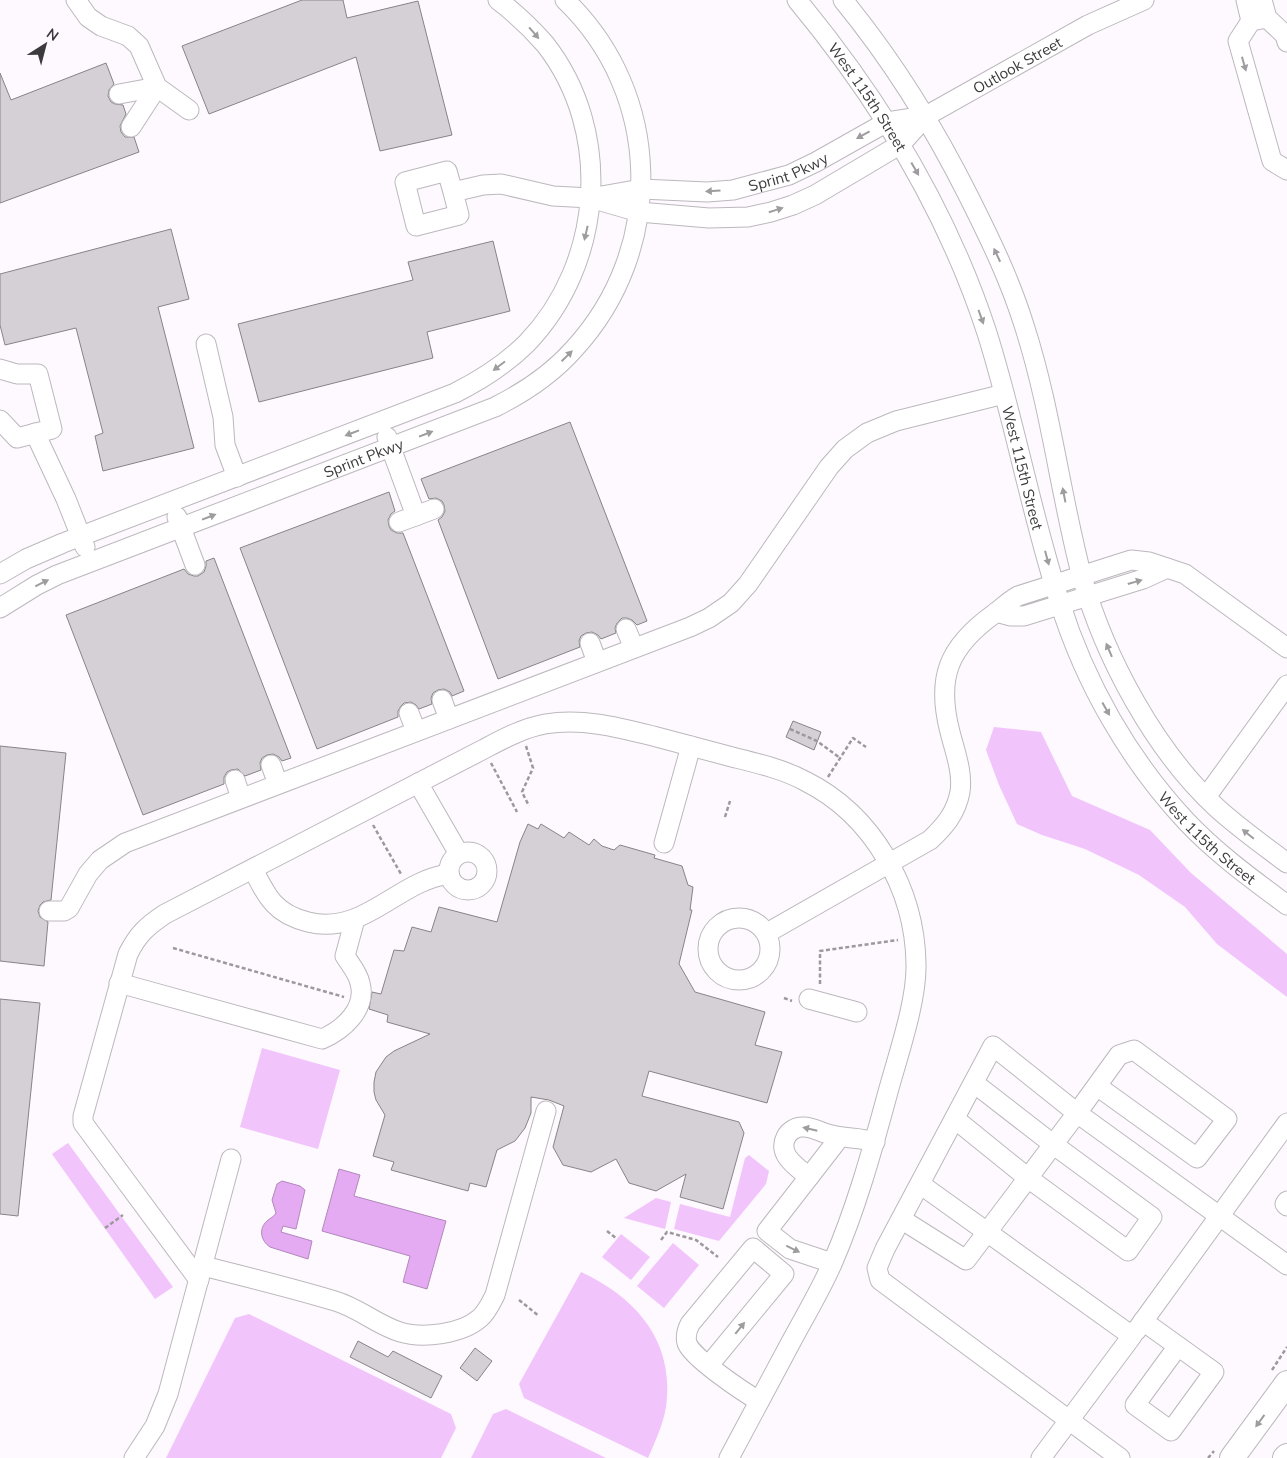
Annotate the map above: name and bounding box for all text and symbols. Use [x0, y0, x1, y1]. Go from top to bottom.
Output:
north arrow [20, 20, 70, 70]
text: N [43, 24, 62, 45]
one-way arrow [529, 26, 540, 39]
street label: Outlook Street [969, 32, 1065, 97]
street label: West 115th Street [824, 39, 911, 154]
one-way arrow [1241, 57, 1249, 72]
one-way arrow [856, 131, 871, 139]
street label: Sprint Pkwy [746, 148, 831, 195]
one-way arrow [911, 162, 919, 177]
one-way arrow [705, 188, 721, 196]
one-way arrow [768, 206, 783, 214]
one-way arrow [582, 226, 590, 241]
one-way arrow [993, 248, 1001, 262]
one-way arrow [978, 310, 985, 325]
one-way arrow [561, 350, 573, 362]
one-way arrow [493, 361, 506, 372]
street label: West 115th Street [998, 404, 1048, 532]
one-way arrow [344, 430, 359, 437]
one-way arrow [419, 430, 434, 438]
street label: Sprint Pkwy [321, 434, 406, 481]
one-way arrow [1060, 486, 1068, 502]
one-way arrow [202, 513, 217, 521]
one-way arrow [1044, 551, 1052, 566]
one-way arrow [1127, 577, 1142, 585]
one-way arrow [34, 578, 49, 587]
one-way arrow [1105, 643, 1113, 657]
one-way arrow [1102, 702, 1111, 716]
street label: West 115th Street [1155, 787, 1260, 888]
one-way arrow [1242, 828, 1255, 839]
one-way arrow [803, 1125, 818, 1133]
one-way arrow [786, 1246, 800, 1254]
one-way arrow [735, 1321, 746, 1334]
one-way arrow [1254, 1414, 1265, 1427]

